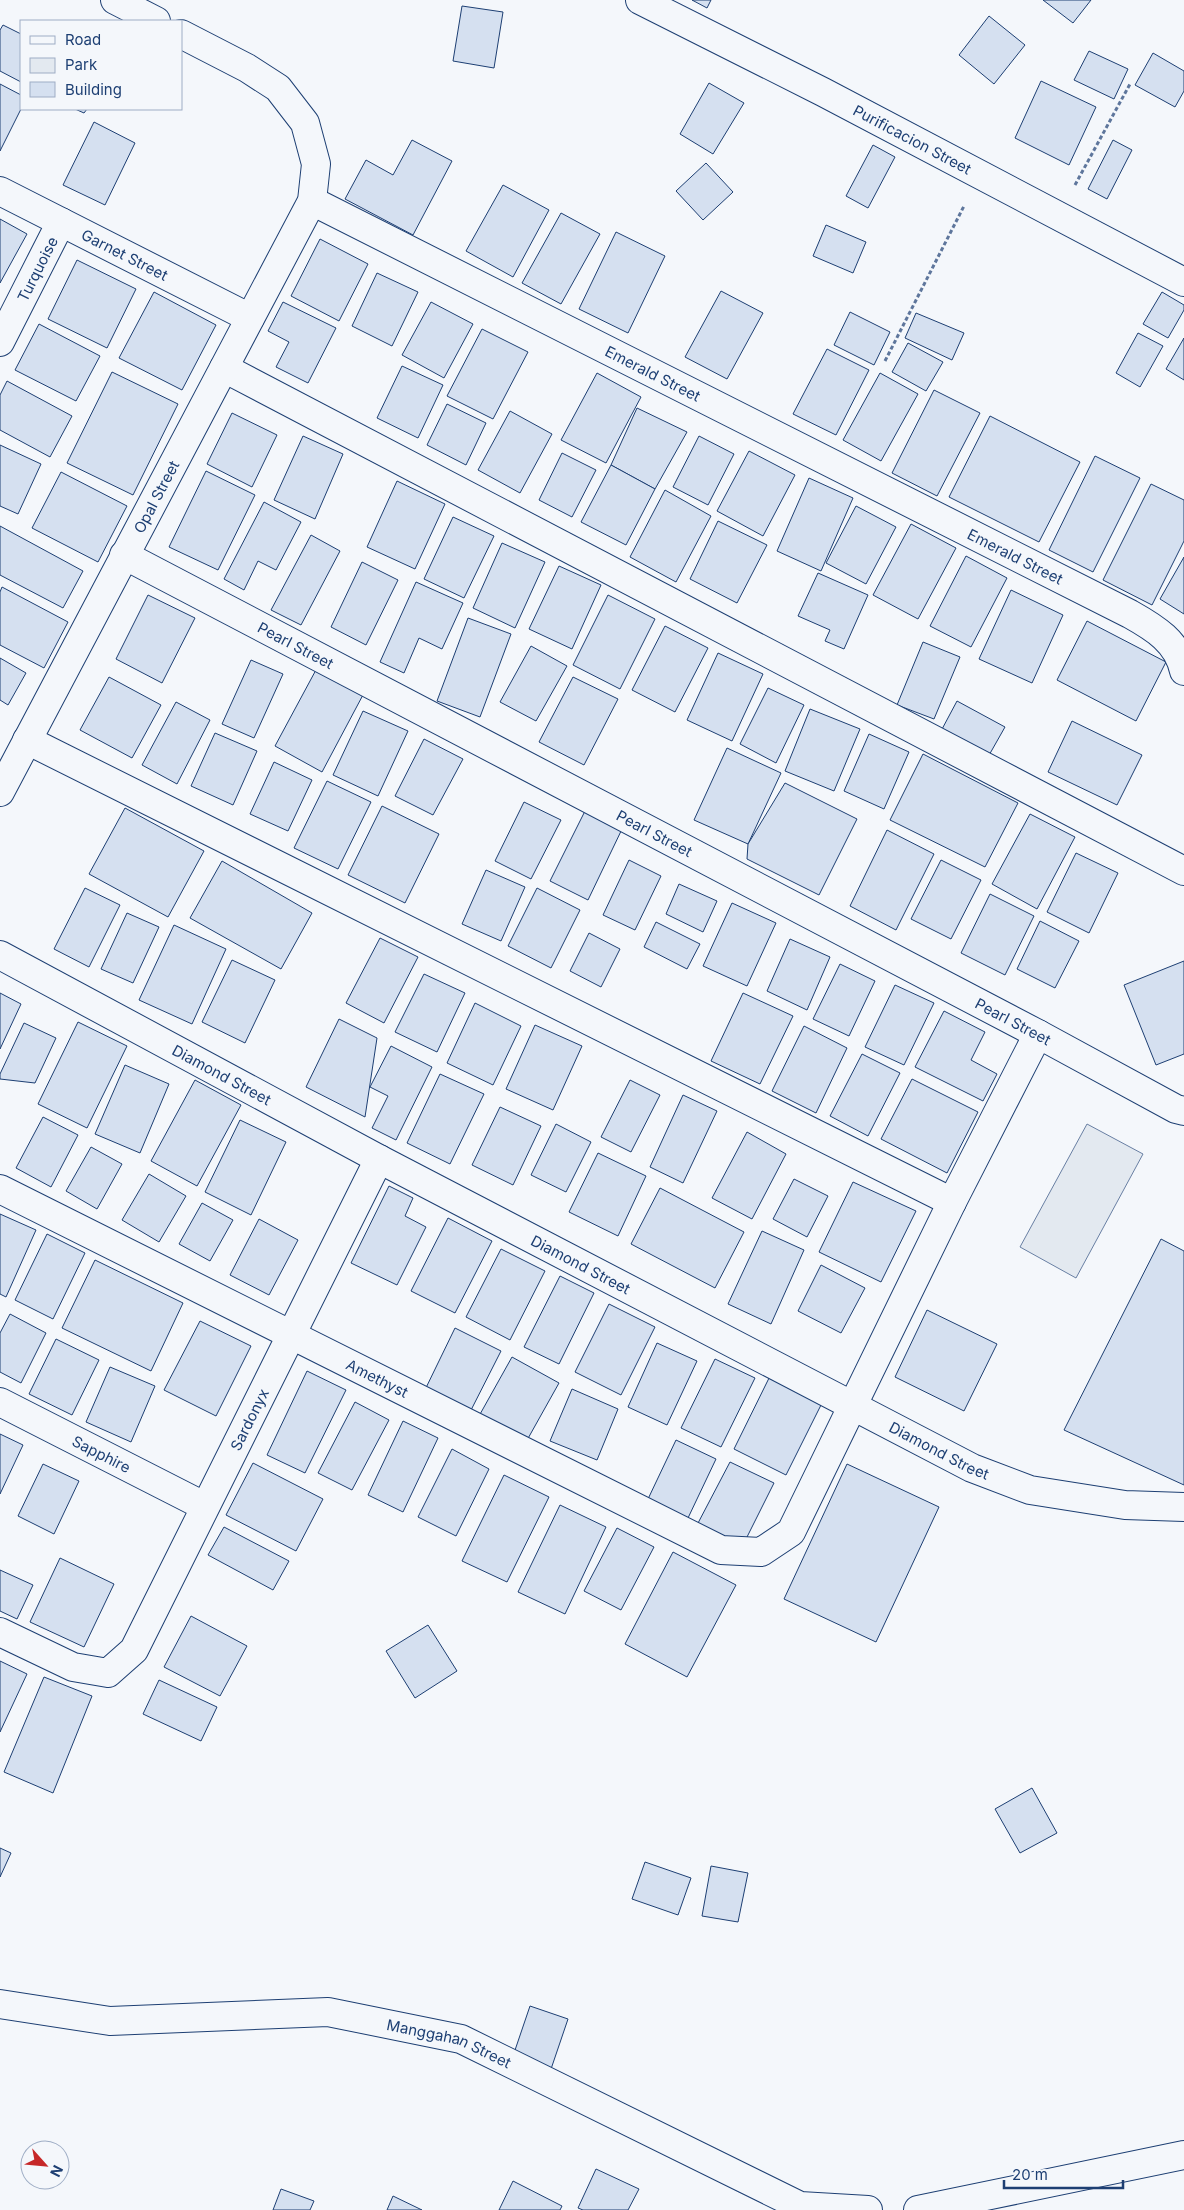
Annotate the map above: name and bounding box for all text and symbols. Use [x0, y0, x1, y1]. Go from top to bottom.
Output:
legend [20, 20, 182, 110]
text: Road [65, 30, 101, 49]
text: Park [65, 55, 98, 74]
text: Building [65, 80, 122, 99]
street label: Purificacion Street [850, 100, 975, 178]
street label: Garnet Street [78, 224, 171, 284]
street label: Turquoise [13, 233, 62, 305]
street label: Emerald Street [602, 341, 704, 405]
street label: Opal Street [129, 457, 183, 536]
street label: Emerald Street [965, 524, 1066, 588]
street label: Pearl Street [255, 617, 337, 673]
street label: Pearl Street [613, 805, 696, 861]
street label: Pearl Street [972, 993, 1055, 1049]
street label: Diamond Street [169, 1040, 275, 1109]
street label: Diamond Street [528, 1230, 634, 1298]
street label: Amethyst [343, 1354, 412, 1401]
street label: Sardonyx [226, 1385, 273, 1454]
street label: Diamond Street [886, 1417, 992, 1483]
street label: Sapphire [69, 1431, 134, 1477]
street label: Manggahan Street [385, 2015, 515, 2072]
north arrow [20, 2140, 70, 2190]
scale bar [1004, 2158, 1123, 2190]
text: N [47, 2163, 67, 2180]
text: 20 m [1012, 2165, 1048, 2184]

